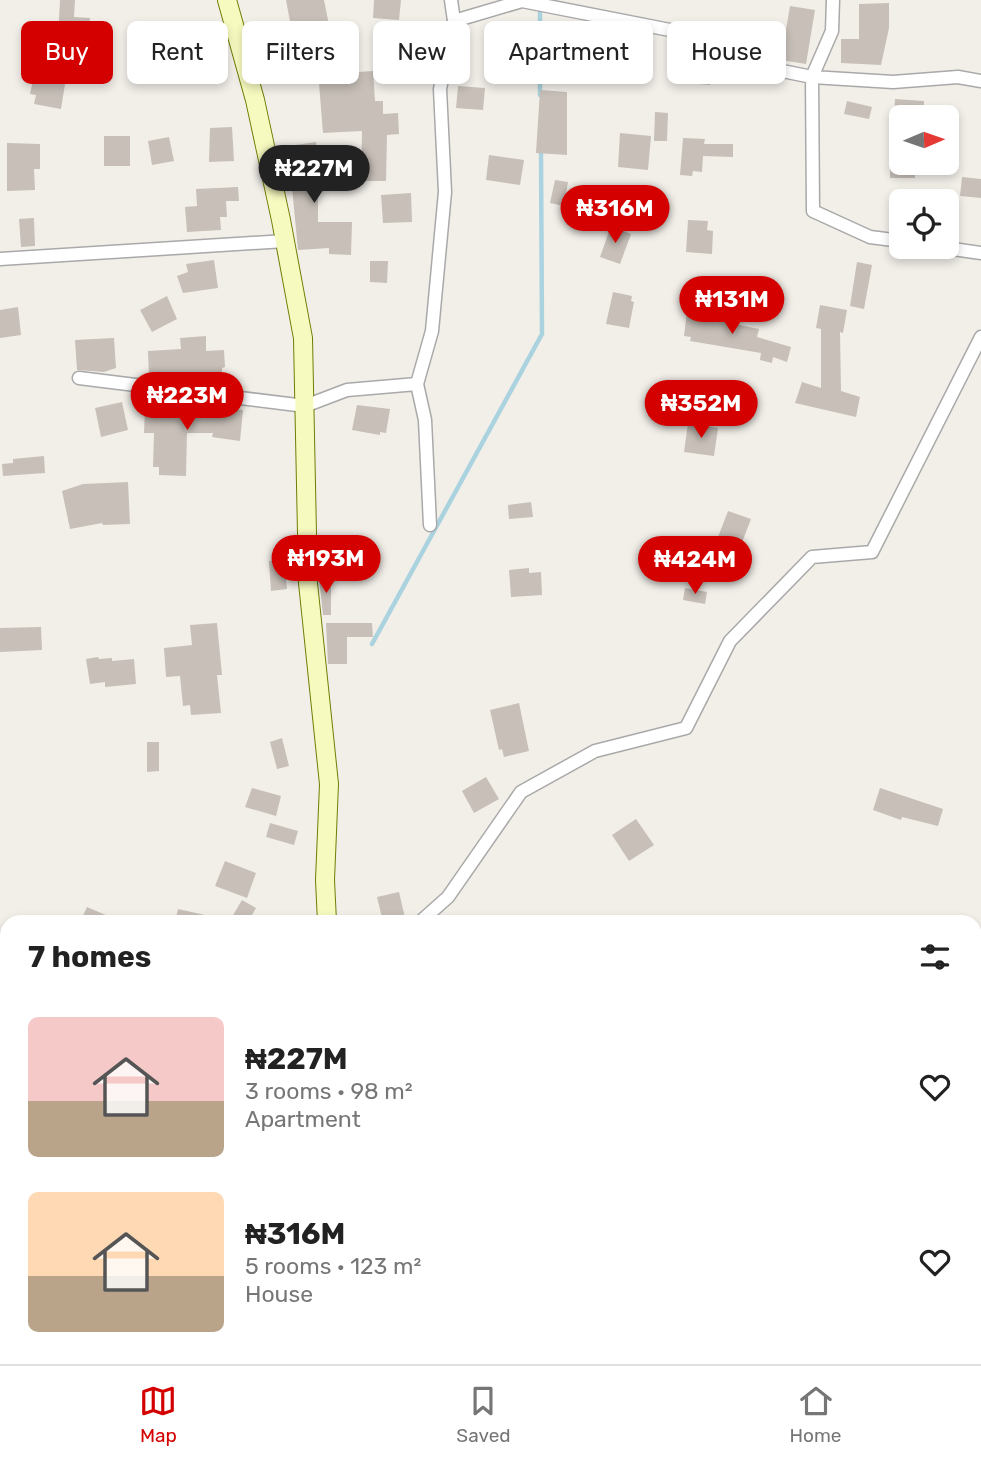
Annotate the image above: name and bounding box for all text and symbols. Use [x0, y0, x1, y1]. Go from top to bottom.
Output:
chip: Buy [21, 21, 113, 84]
chip: Rent [127, 21, 228, 84]
chip: Filters [242, 21, 359, 84]
chip: New [373, 21, 470, 84]
chip: Apartment [484, 21, 653, 84]
chip: House [667, 21, 786, 84]
north arrow [889, 105, 959, 175]
map controls [889, 105, 959, 259]
pin: ₦227M [265, 146, 363, 205]
text: ₦227M [275, 154, 353, 182]
pin: ₦316M [566, 186, 664, 245]
button: locate [889, 189, 959, 259]
text: ₦316M [577, 194, 653, 222]
pin: ₦131M [683, 276, 781, 336]
text: ₦131M [695, 285, 769, 313]
pin: ₦223M [138, 372, 236, 432]
pin: ₦352M [652, 380, 750, 440]
text: ₦223M [147, 381, 227, 409]
text: ₦352M [661, 389, 741, 417]
pin: ₦193M [277, 536, 375, 595]
pin: ₦424M [646, 536, 744, 596]
text: ₦193M [288, 544, 364, 572]
text: ₦424M [654, 545, 736, 573]
icon: filters [916, 938, 954, 976]
text: 7 homes [28, 939, 151, 975]
text: ₦227M [245, 1041, 348, 1077]
icon: home [84, 1045, 168, 1129]
icon: heart [916, 1068, 954, 1106]
text: 3 rooms · 98 m² [245, 1077, 413, 1105]
text: Apartment [245, 1105, 361, 1133]
text: ₦316M [245, 1216, 345, 1252]
icon: home [84, 1220, 168, 1304]
icon: heart [916, 1243, 954, 1281]
text: 5 rooms · 123 m² [245, 1252, 421, 1280]
text: House [245, 1280, 313, 1308]
tab: Map [139, 1382, 177, 1447]
tab: Saved [456, 1382, 511, 1447]
tab: Home [790, 1382, 842, 1447]

